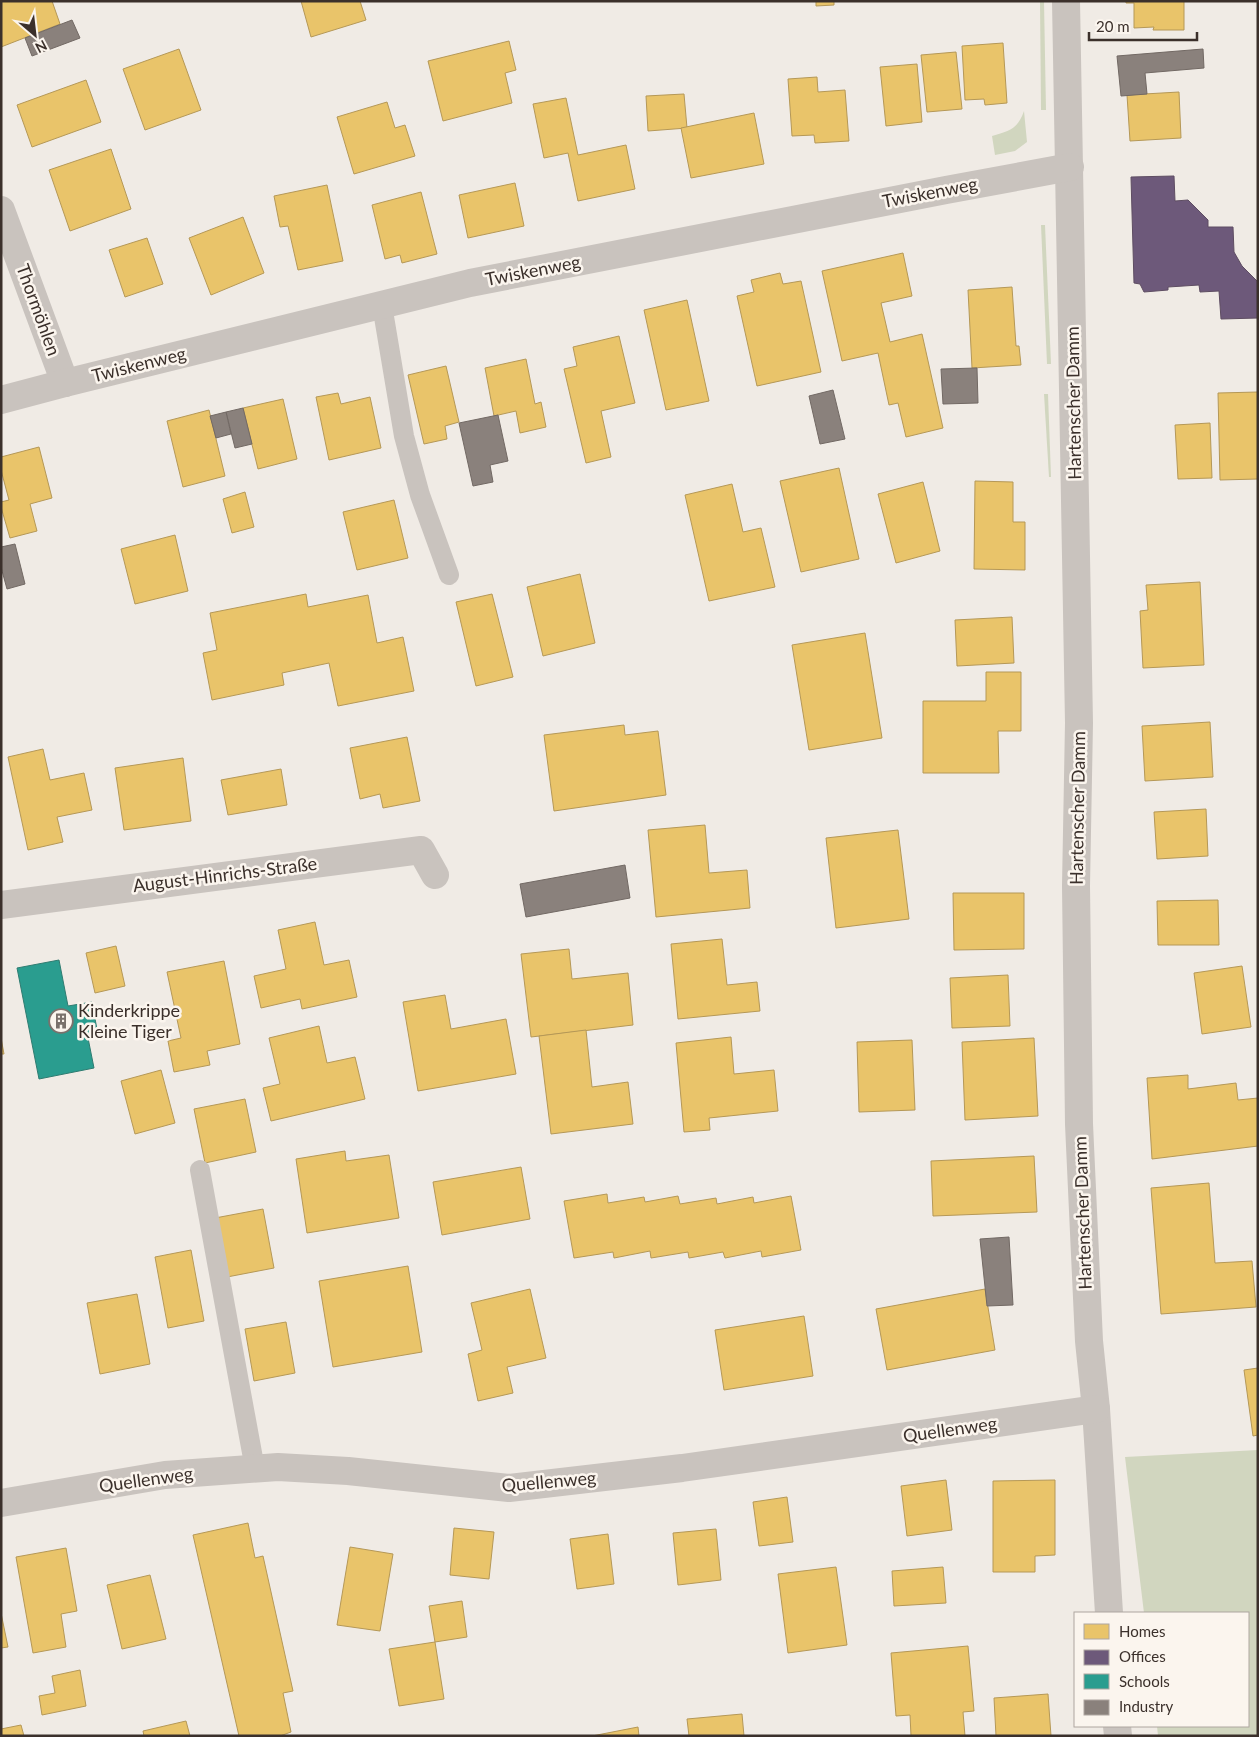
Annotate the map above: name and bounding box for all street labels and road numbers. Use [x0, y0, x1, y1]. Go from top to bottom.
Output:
street label: Twiskenweg [880, 172, 979, 212]
street label: Twiskenweg [483, 250, 582, 290]
street label: Thormöhlen [12, 261, 66, 359]
street label: Hartenscher Damm [1061, 326, 1085, 480]
street label: Twiskenweg [89, 342, 188, 386]
street label: Hartenscher Damm [1065, 731, 1089, 885]
street label: August-Hinrichs-Straße [132, 852, 318, 896]
street label: Hartenscher Damm [1068, 1136, 1096, 1290]
street label: Quellenweg [901, 1412, 998, 1446]
street label: Quellenweg [97, 1462, 194, 1496]
street label: Quellenweg [501, 1466, 597, 1496]

